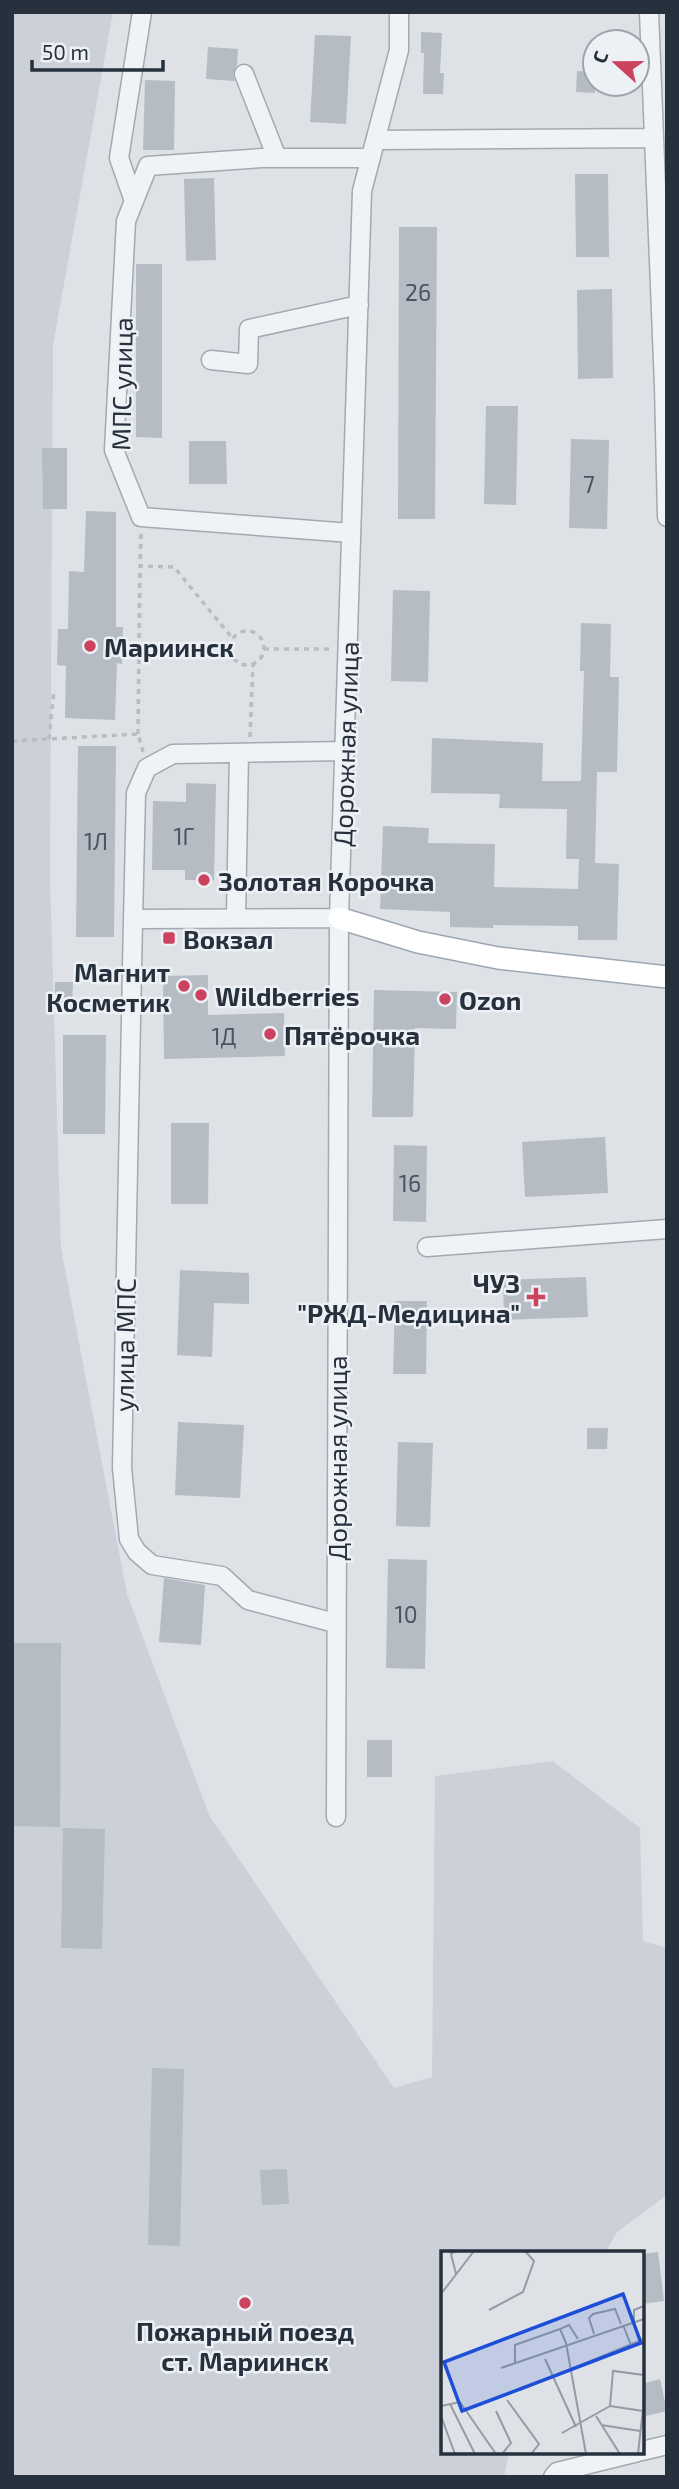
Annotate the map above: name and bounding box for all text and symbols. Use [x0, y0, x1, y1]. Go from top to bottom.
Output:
scale bar [32, 28, 163, 72]
north arrow [581, 28, 651, 98]
text: 50 m [42, 39, 89, 64]
text: С [587, 47, 612, 66]
house number: 26 [405, 278, 431, 306]
street label: МПС улица [104, 317, 139, 451]
house number: 7 [583, 470, 595, 498]
place label: Мариинск [104, 631, 234, 662]
marker: Мариинск [82, 638, 98, 654]
street label: Дорожная улица [326, 641, 365, 847]
house number: 1Г [173, 822, 195, 850]
house number: 1Л [84, 827, 108, 855]
place label: Золотая Корочка [218, 865, 434, 896]
marker: Золотая Корочка [196, 872, 212, 888]
place label: Вокзал [183, 923, 273, 954]
marker: Вокзал [161, 930, 177, 946]
place label: Магнит Косметик [46, 956, 170, 1017]
marker: Магнит Косметик [176, 978, 192, 994]
place label: Wildberries [215, 980, 360, 1011]
place label: Ozon [459, 984, 521, 1015]
marker: Wildberries [193, 987, 209, 1003]
marker: Ozon [437, 991, 453, 1007]
place label: Пятёрочка [284, 1019, 420, 1050]
house number: 1Д [211, 1022, 237, 1050]
marker: Пятёрочка [262, 1026, 278, 1042]
house number: 16 [399, 1169, 421, 1197]
place label: ЧУЗ "РЖД-Медицина" [297, 1267, 520, 1328]
street label: улица МПС [107, 1278, 142, 1412]
marker: ЧУЗ "РЖД-Медицина" [526, 1287, 546, 1307]
street label: Дорожная улица [321, 1355, 353, 1561]
house number: 10 [394, 1600, 418, 1628]
inset map [441, 2251, 644, 2454]
marker: Пожарный поезд ст. Мариинск [237, 2295, 253, 2311]
place label: Пожарный поезд ст. Мариинск [136, 2315, 354, 2376]

